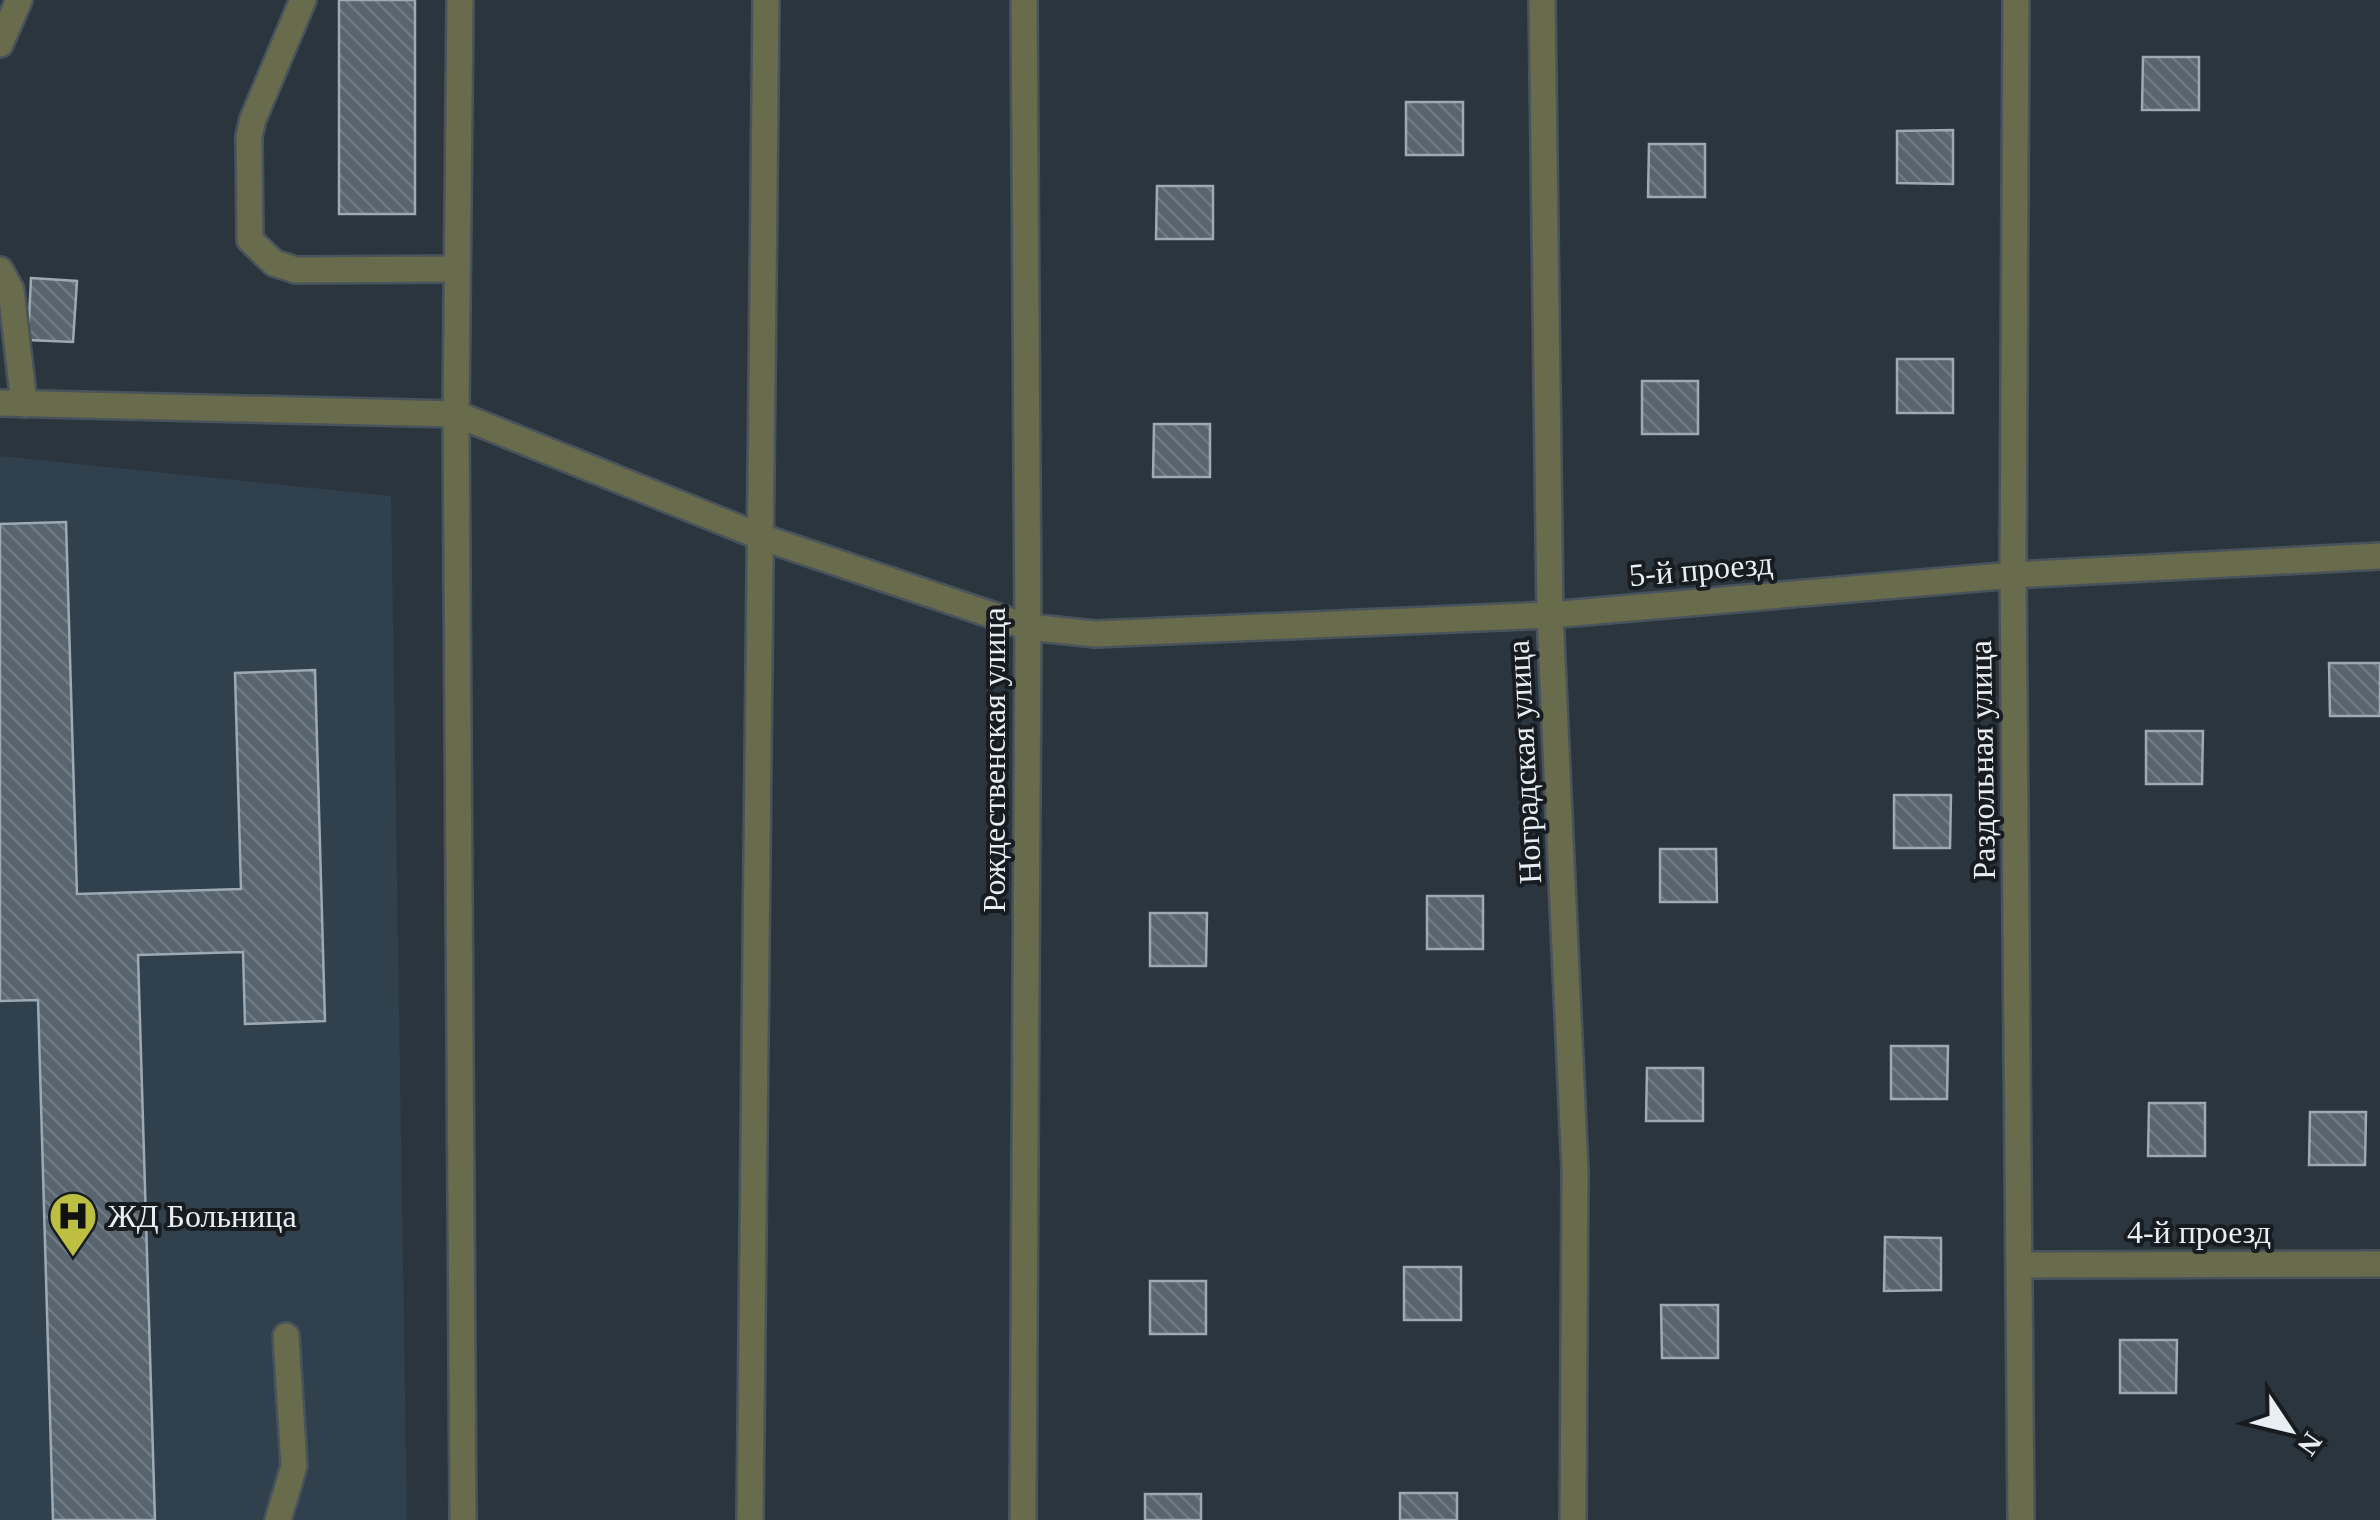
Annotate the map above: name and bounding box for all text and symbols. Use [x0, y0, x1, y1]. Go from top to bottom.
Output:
street label: 5-й проезд [1628, 545, 1774, 593]
street label: Рождественская улица [976, 607, 1012, 913]
street label: Ноградская улица [1500, 639, 1548, 885]
street label: Раздольная улица [1962, 640, 2002, 880]
hospital icon: ЖД Больница [47, 1190, 99, 1258]
place label: ЖД Больница [108, 1198, 297, 1234]
street label: 4-й проезд [2127, 1214, 2271, 1250]
north arrow [2240, 1380, 2340, 1480]
text: N [2292, 1427, 2329, 1461]

